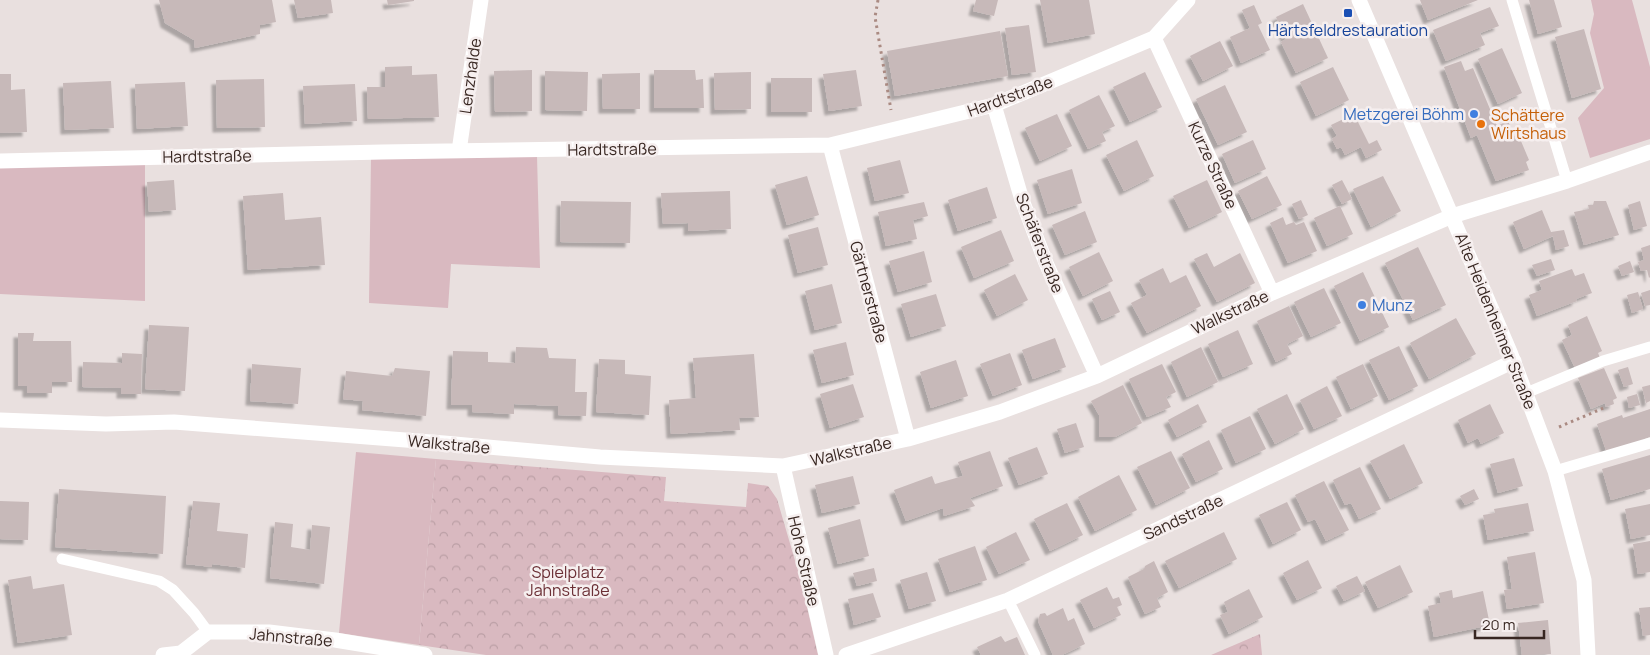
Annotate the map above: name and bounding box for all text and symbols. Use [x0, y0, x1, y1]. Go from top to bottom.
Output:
marker: Härtsfeldrestauration [1342, 7, 1354, 19]
place label: Härtsfeldrestauration [1268, 19, 1428, 41]
street label: Lenzhalde [454, 37, 486, 115]
street label: Hardtstraße [964, 70, 1056, 122]
place label: Metzgerei Böhm [1343, 103, 1464, 125]
place label: Schättere Wirtshaus [1491, 104, 1566, 144]
marker: Metzgerei Böhm [1468, 108, 1480, 120]
street label: Kurze Straße [1183, 118, 1243, 212]
marker: Schättere Wirtshaus [1475, 118, 1487, 130]
street label: Hardtstraße [567, 137, 657, 161]
street label: Hardtstraße [162, 144, 252, 168]
street label: Schäferstraße [1011, 190, 1069, 296]
street label: Alte Heidenheimer Straße [1450, 229, 1542, 413]
street label: Gärtnerstraße [845, 239, 893, 345]
street label: Walkstraße [1188, 285, 1272, 339]
place label: Munz [1372, 294, 1413, 316]
marker: Munz [1356, 299, 1368, 311]
street label: Walkstraße [407, 429, 491, 459]
street label: Walkstraße [808, 431, 894, 471]
street label: Sandstraße [1139, 489, 1227, 545]
street label: Hohe Straße [783, 514, 825, 608]
park label: Spielplatz Jahnstraße [526, 561, 610, 601]
scale bar [1475, 608, 1544, 640]
text: 20 m [1482, 614, 1515, 635]
street label: Jahnstraße [249, 622, 333, 652]

